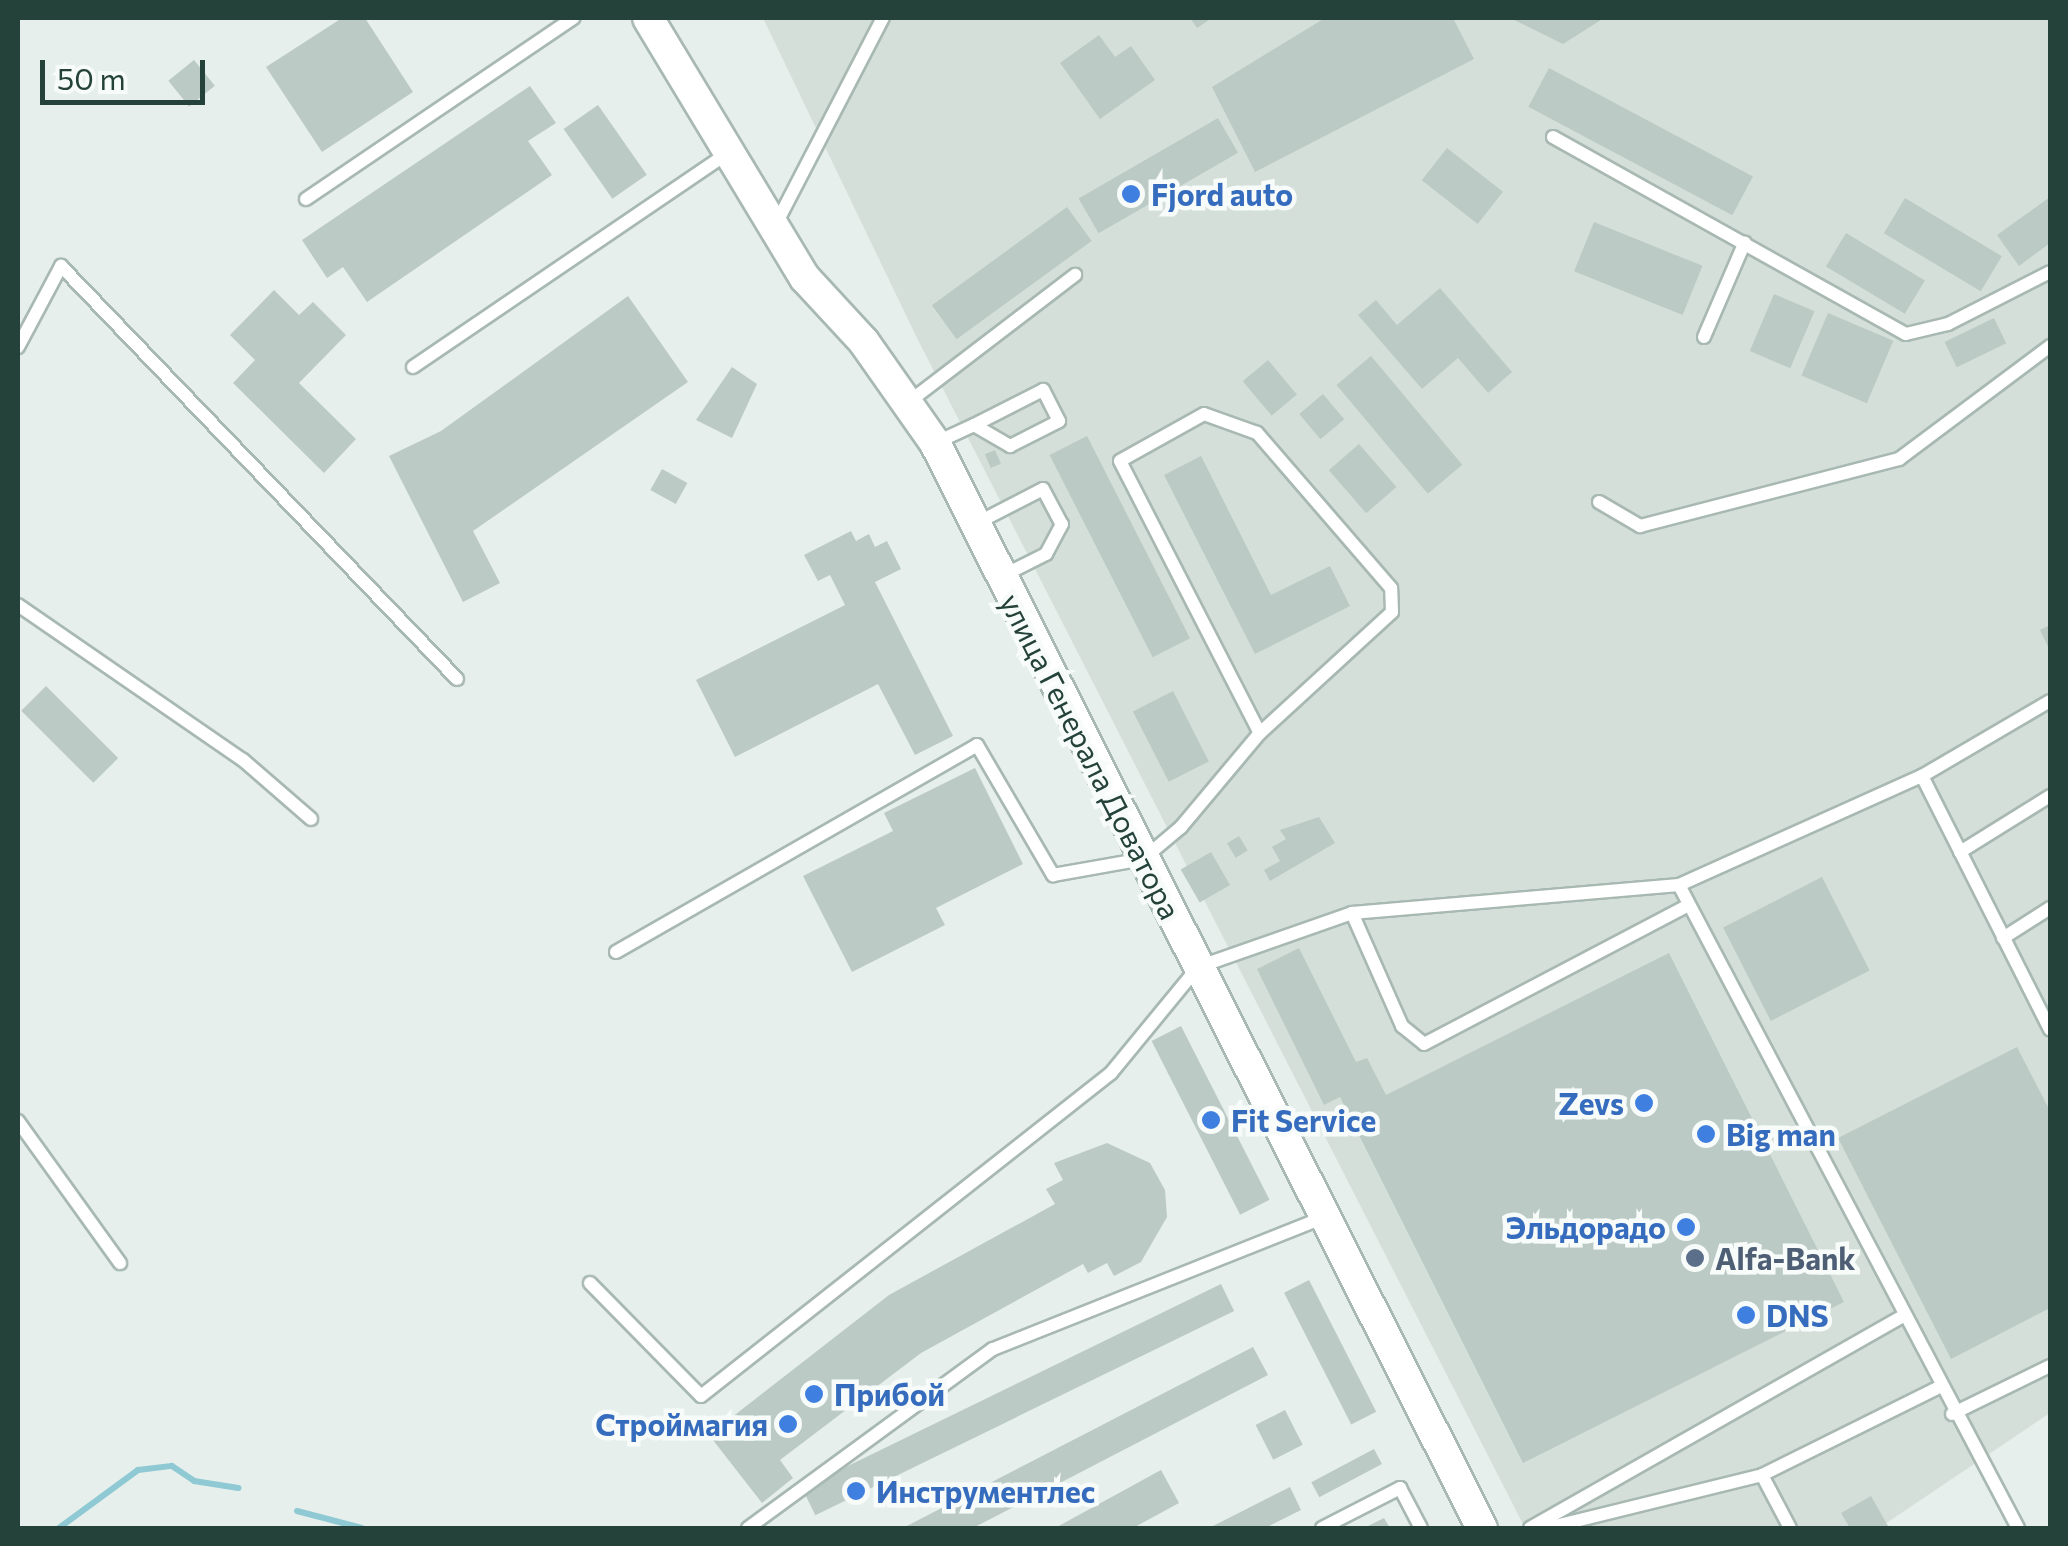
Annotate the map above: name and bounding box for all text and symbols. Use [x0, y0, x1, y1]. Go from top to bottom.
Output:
scale bar [45, 40, 210, 102]
text: 50 m [57, 59, 126, 96]
place label: Fjord auto [1151, 176, 1293, 212]
marker: Fjord auto [1120, 183, 1142, 205]
street label: улица Генерала Доватора [993, 587, 1189, 925]
place label: Zevs [1558, 1085, 1624, 1121]
marker: Zevs [1633, 1092, 1655, 1114]
place label: Fit Service [1231, 1102, 1376, 1138]
marker: Fit Service [1200, 1109, 1222, 1131]
place label: Big man [1726, 1116, 1836, 1152]
marker: Big man [1695, 1123, 1717, 1145]
place label: Эльдорадо [1506, 1209, 1666, 1245]
marker: Эльдорадо [1675, 1216, 1697, 1238]
place label: Alfa-Bank [1715, 1240, 1856, 1276]
marker: Alfa-Bank [1684, 1247, 1706, 1269]
place label: DNS [1766, 1297, 1829, 1333]
marker: DNS [1735, 1304, 1757, 1326]
place label: Прибой [834, 1376, 945, 1412]
marker: Прибой [803, 1383, 825, 1405]
place label: Строймагия [595, 1406, 768, 1442]
marker: Строймагия [777, 1413, 799, 1435]
place label: Инструментлес [876, 1473, 1095, 1509]
marker: Инструментлес [845, 1480, 867, 1502]

